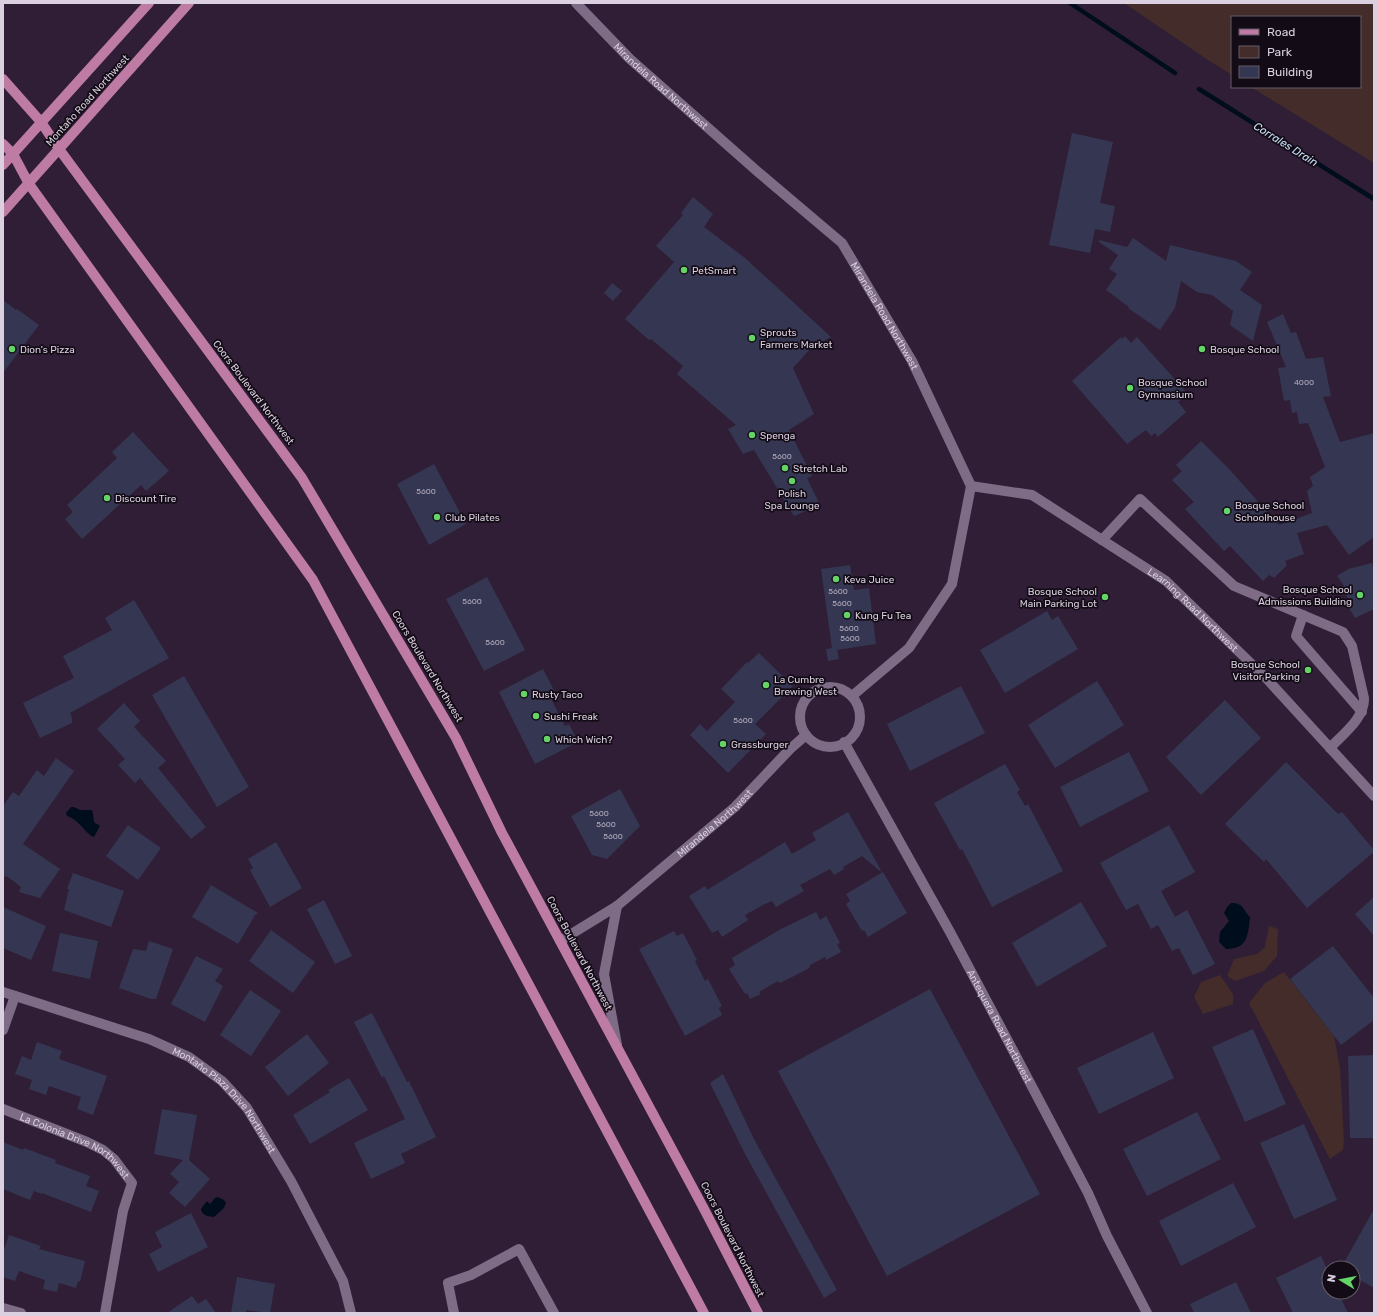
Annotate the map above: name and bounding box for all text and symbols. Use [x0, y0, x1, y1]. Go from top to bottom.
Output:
legend [1231, 16, 1361, 88]
text: Road [1267, 25, 1295, 39]
street label: Mirandela Road Northwest [611, 41, 710, 132]
text: Park [1267, 45, 1293, 59]
street label: Montaño Road Northwest [44, 53, 132, 149]
text: Building [1267, 65, 1313, 79]
water label: Corrales Drain [1251, 120, 1320, 170]
street label: Mirandela Road Northwest [848, 260, 920, 372]
marker: PetSmart [679, 265, 689, 275]
place label: PetSmart [692, 265, 736, 277]
place label: Sprouts Farmers Market [760, 327, 832, 351]
marker: Sprouts Farmers Market [747, 333, 757, 343]
street label: Coors Boulevard Northwest [210, 338, 296, 447]
marker: Dion's Pizza [7, 344, 17, 354]
place label: Dion's Pizza [20, 344, 75, 356]
marker: Bosque School [1197, 344, 1207, 354]
place label: Bosque School [1210, 344, 1279, 356]
place label: Bosque School Gymnasium [1138, 377, 1207, 401]
house number: 4000 [1294, 378, 1314, 387]
marker: Bosque School Gymnasium [1125, 383, 1135, 393]
marker: Spenga [747, 430, 757, 440]
place label: Spenga [760, 430, 795, 442]
house number: 5600 [772, 452, 792, 461]
marker: Stretch Lab [780, 463, 790, 473]
place label: Stretch Lab [793, 463, 848, 475]
marker: Polish Spa Lounge [787, 476, 797, 486]
house number: 5600 [416, 487, 436, 496]
place label: Polish Spa Lounge [764, 488, 820, 512]
marker: Discount Tire [102, 493, 112, 503]
place label: Discount Tire [115, 493, 177, 505]
place label: Bosque School Schoolhouse [1235, 500, 1304, 524]
marker: Bosque School Schoolhouse [1222, 506, 1232, 516]
marker: Club Pilates [432, 512, 442, 522]
place label: Club Pilates [445, 512, 500, 524]
street label: Learning Road Northwest [1145, 566, 1240, 655]
marker: Keva Juice [831, 574, 841, 584]
place label: Keva Juice [844, 574, 895, 586]
place label: Bosque School Admissions Building [1258, 584, 1352, 608]
place label: Bosque School Main Parking Lot [1020, 586, 1097, 610]
house number: 5600 [828, 587, 848, 596]
marker: Bosque School Admissions Building [1355, 590, 1365, 600]
marker: Bosque School Main Parking Lot [1100, 592, 1110, 602]
house number: 5600 [462, 597, 482, 606]
house number: 5600 [832, 599, 852, 608]
street label: Coors Boulevard Northwest [389, 609, 465, 724]
marker: Kung Fu Tea [842, 610, 852, 620]
place label: Kung Fu Tea [855, 610, 911, 622]
house number: 5600 [839, 624, 859, 633]
house number: 5600 [840, 634, 860, 643]
house number: 5600 [485, 638, 505, 647]
place label: Bosque School Visitor Parking [1231, 659, 1300, 683]
marker: Bosque School Visitor Parking [1303, 665, 1313, 675]
place label: La Cumbre Brewing West [774, 674, 837, 698]
marker: La Cumbre Brewing West [761, 680, 771, 690]
marker: Rusty Taco [519, 689, 529, 699]
place label: Rusty Taco [532, 689, 583, 701]
marker: Sushi Freak [531, 711, 541, 721]
place label: Sushi Freak [544, 711, 599, 723]
house number: 5600 [733, 716, 753, 725]
marker: Which Wich? [542, 734, 552, 744]
place label: Which Wich? [555, 734, 613, 746]
marker: Grassburger [718, 739, 728, 749]
place label: Grassburger [731, 739, 788, 751]
street label: Mirandela Northwest [675, 787, 756, 860]
house number: 5600 [589, 809, 609, 818]
house number: 5600 [596, 820, 616, 829]
house number: 5600 [603, 832, 623, 841]
street label: Coors Boulevard Northwest [544, 894, 614, 1013]
street label: Antequera Road Northwest [964, 968, 1034, 1085]
street label: Montaño Plaza Drive Northwest [170, 1045, 278, 1156]
street label: La Colonia Drive Northwest [18, 1111, 132, 1181]
street label: Coors Boulevard Northwest [698, 1180, 766, 1299]
north arrow [1321, 1260, 1361, 1300]
text: N [1325, 1273, 1339, 1283]

